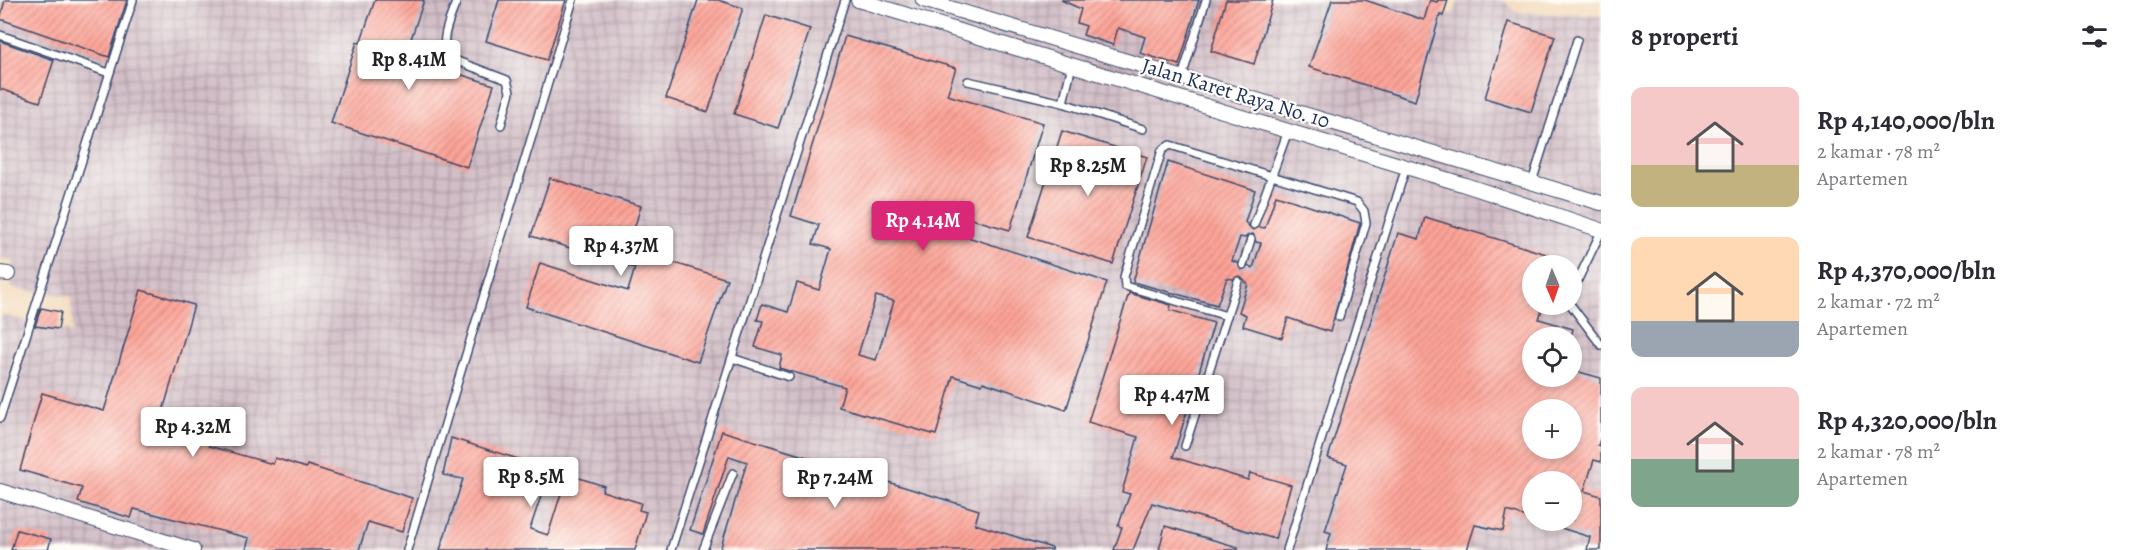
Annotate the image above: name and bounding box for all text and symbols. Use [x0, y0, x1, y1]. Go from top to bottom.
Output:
text: 8 properti [1631, 19, 1739, 54]
icon: filters [2078, 20, 2111, 53]
pin: Rp 8.41M [347, 40, 471, 91]
text: Rp 8.41M [371, 46, 447, 73]
street label: Jalan Karet Raya No. 10 [1139, 51, 1333, 135]
text: Rp 4,140,000/bln [1817, 103, 1995, 138]
icon: home [1679, 111, 1751, 183]
text: 2 kamar · 78 m² [1817, 138, 1940, 165]
pin: Rp 8.25M [1026, 146, 1150, 197]
text: Rp 8.25M [1050, 152, 1126, 179]
text: Apartemen [1817, 165, 1908, 192]
pin: Rp 4.14M [861, 201, 985, 252]
text: Rp 4.14M [886, 207, 960, 234]
pin: Rp 4.37M [559, 226, 683, 277]
text: Rp 4.37M [583, 232, 659, 259]
text: Rp 4,370,000/bln [1817, 253, 1996, 288]
north arrow [1522, 255, 1582, 315]
map controls [1522, 255, 1582, 531]
icon: home [1679, 261, 1751, 333]
text: 2 kamar · 72 m² [1817, 288, 1940, 315]
text: Apartemen [1817, 315, 1908, 342]
button: locate [1522, 327, 1582, 387]
pin: Rp 4.47M [1110, 375, 1234, 426]
text: Rp 4.47M [1134, 381, 1210, 408]
button: + [1522, 399, 1582, 459]
text: Rp 4,320,000/bln [1817, 403, 1997, 438]
pin: Rp 4.32M [131, 407, 255, 458]
icon: home [1679, 411, 1751, 483]
text: Rp 4.32M [155, 413, 231, 440]
text: 2 kamar · 78 m² [1817, 438, 1940, 465]
pin: Rp 8.5M [476, 457, 586, 508]
pin: Rp 7.24M [773, 458, 897, 509]
text: Rp 8.5M [497, 463, 565, 490]
text: Rp 7.24M [797, 464, 873, 491]
text: Apartemen [1817, 465, 1908, 492]
button: − [1522, 471, 1582, 531]

